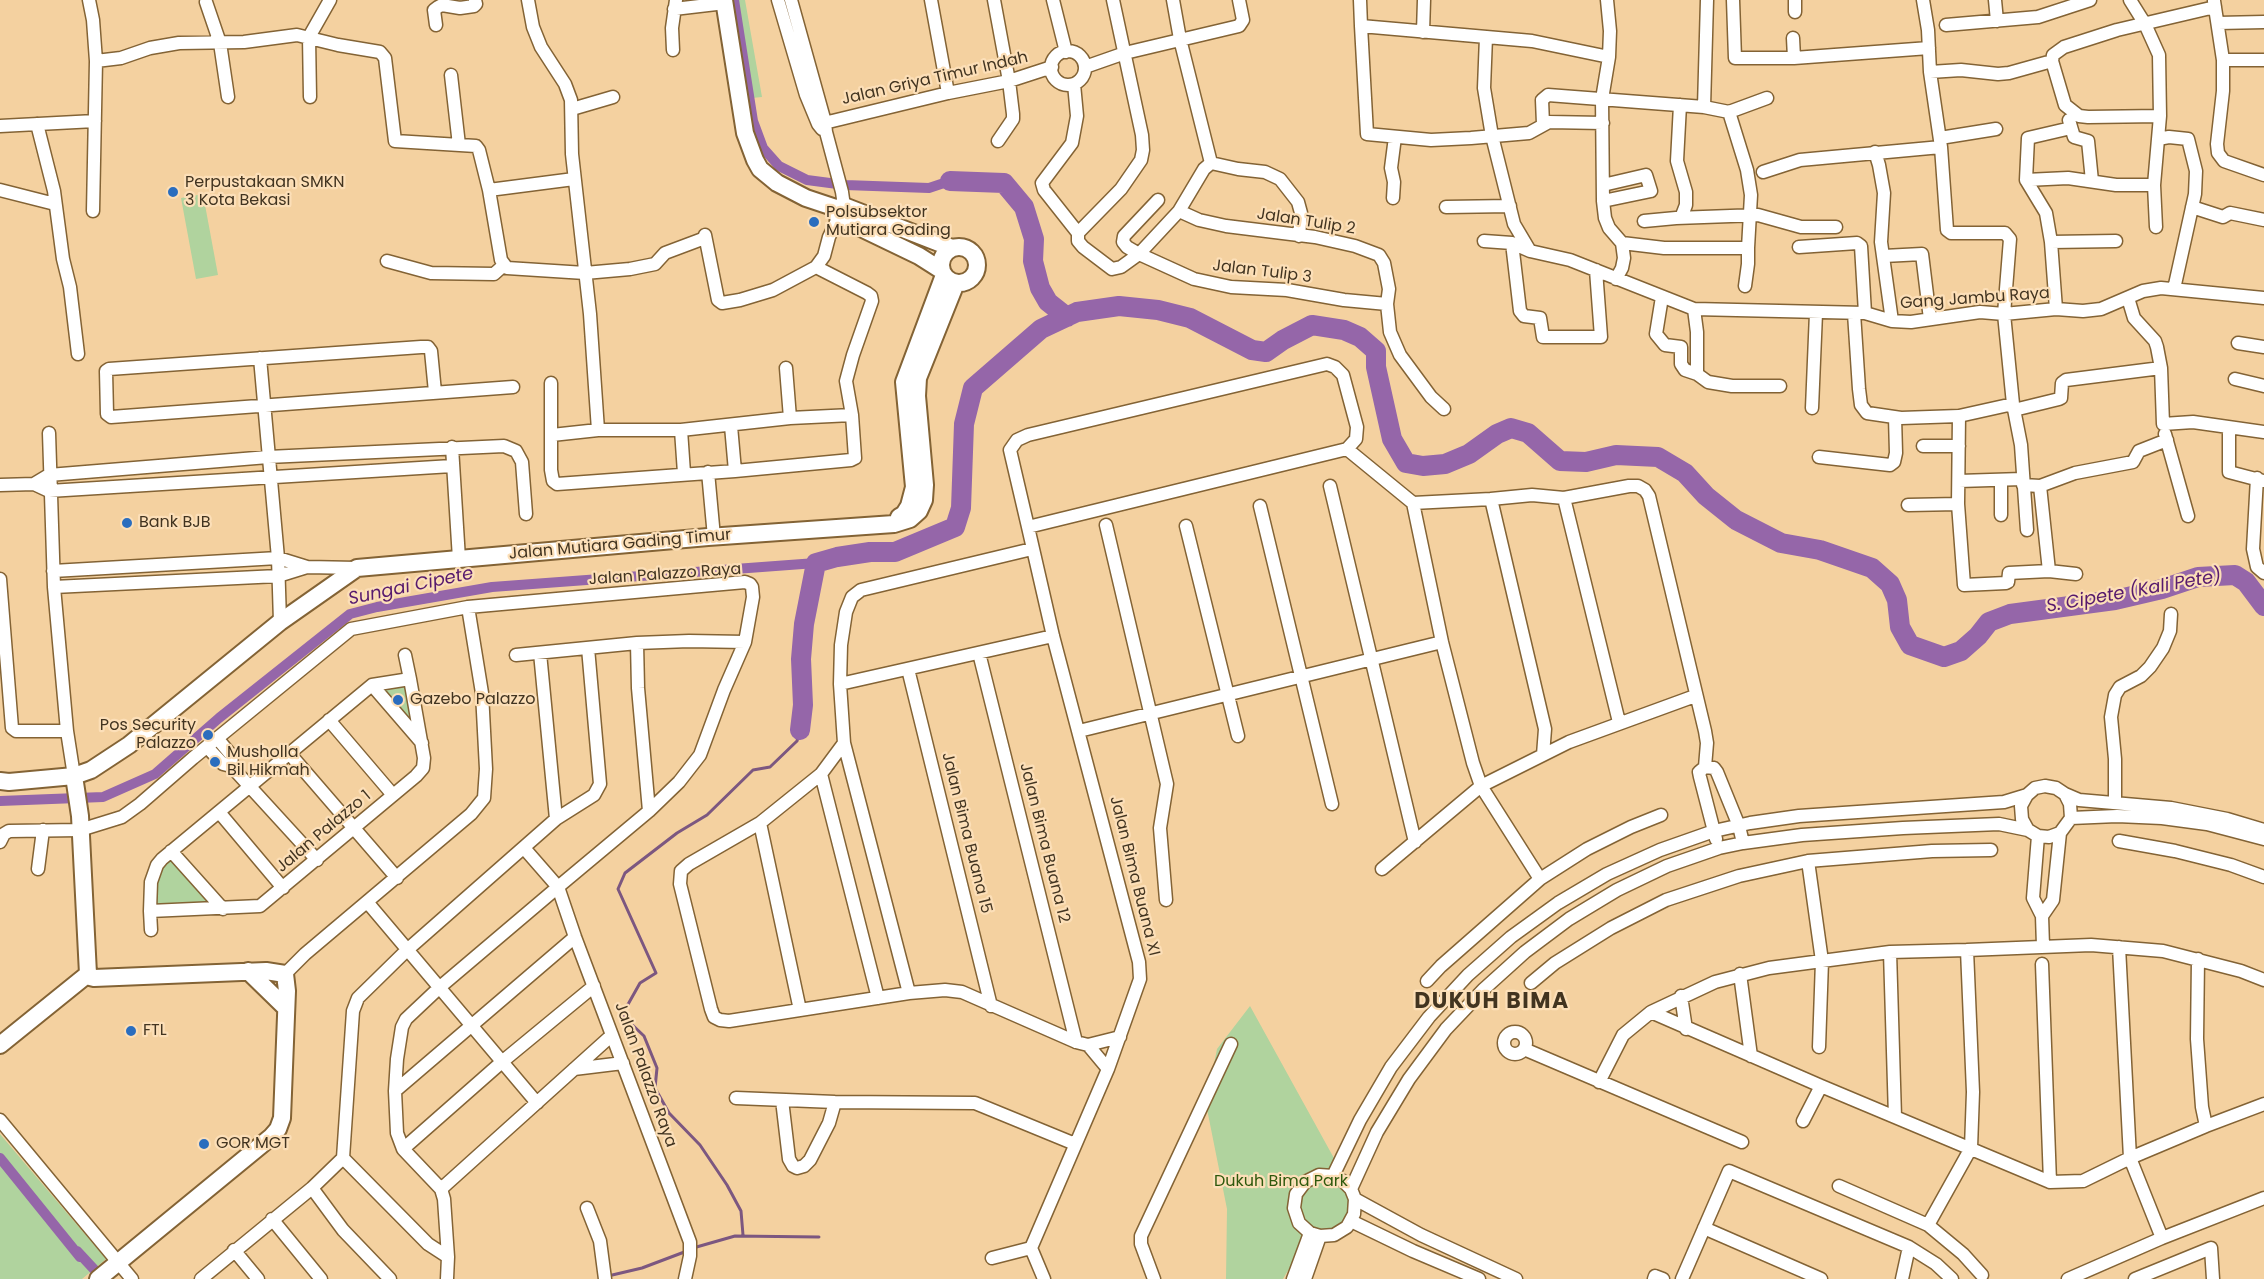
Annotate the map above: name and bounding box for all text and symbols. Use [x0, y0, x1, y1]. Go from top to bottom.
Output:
street label: Jalan Griya Timur Indah [840, 48, 1030, 110]
place label: Perpustakaan SMKN 3 Kota Bekasi [185, 173, 345, 211]
marker: Perpustakaan SMKN 3 Kota Bekasi [166, 185, 180, 199]
place label: Polsubsektor Mutiara Gading [826, 203, 951, 241]
street label: Jalan Tulip 2 [1255, 205, 1357, 239]
marker: Polsubsektor Mutiara Gading [807, 215, 821, 229]
street label: Jalan Tulip 3 [1211, 256, 1313, 288]
street label: Gang Jambu Raya [1899, 284, 2051, 314]
place label: Bank BJB [139, 513, 210, 533]
marker: Bank BJB [120, 516, 134, 530]
street label: Jalan Mutiara Gading Timur [508, 526, 732, 564]
street label: Jalan Palazzo Raya [588, 560, 742, 590]
water label: Sungai Cipete [347, 563, 475, 611]
water label: S. Cipete (Kali Pete) [2045, 566, 2223, 618]
place label: Gazebo Palazzo [410, 690, 535, 710]
marker: Gazebo Palazzo [391, 693, 405, 707]
place label: Pos Security Palazzo [100, 716, 196, 754]
marker: Pos Security Palazzo [201, 728, 215, 742]
place label: Musholla Bil Hikmah [227, 743, 310, 781]
street label: Jalan Bima Buana 15 [937, 751, 995, 915]
marker: Musholla Bil Hikmah [208, 755, 222, 769]
street label: Jalan Bima Buana 12 [1015, 761, 1073, 925]
street label: Jalan Palazzo 1 [273, 787, 375, 877]
street label: Jalan Bima Buana XI [1105, 794, 1163, 958]
district label: DUKUH BIMA [1414, 989, 1570, 1015]
street label: Jalan Palazzo Raya [610, 1000, 680, 1150]
place label: FTL [143, 1021, 167, 1041]
marker: FTL [124, 1024, 138, 1038]
place label: GOR MGT [216, 1134, 290, 1154]
marker: GOR MGT [197, 1137, 211, 1151]
park label: Dukuh Bima Park [1214, 1172, 1348, 1192]

